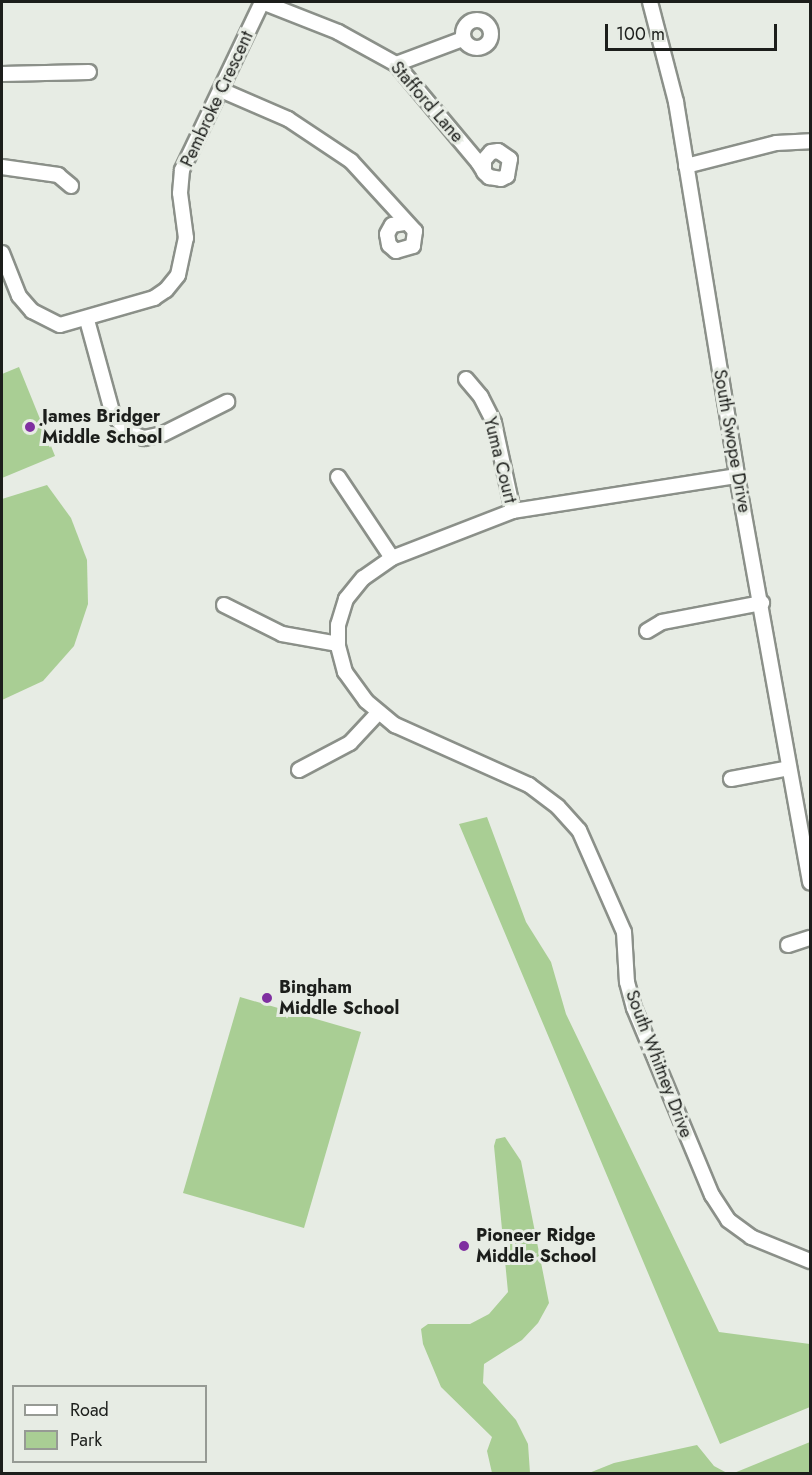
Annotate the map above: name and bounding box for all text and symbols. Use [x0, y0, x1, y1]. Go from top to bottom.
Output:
scale bar [608, 12, 780, 50]
text: 100 m [616, 21, 665, 47]
street label: Pembroke Crescent [176, 28, 258, 170]
street label: Stafford Lane [386, 57, 468, 147]
street label: South Swope Drive [709, 368, 755, 514]
place label: James Bridger Middle School [42, 406, 162, 448]
street label: Yuma Court [479, 415, 521, 505]
marker: James Bridger Middle School [23, 420, 37, 434]
place label: Bingham Middle School [279, 977, 399, 1020]
street label: South Whitney Drive [621, 987, 697, 1141]
marker: Bingham Middle School [260, 991, 274, 1005]
place label: Pioneer Ridge Middle School [476, 1225, 596, 1268]
marker: Pioneer Ridge Middle School [457, 1239, 471, 1253]
legend [12, 1385, 207, 1463]
text: Road [70, 1397, 109, 1423]
text: Park [70, 1427, 102, 1453]

